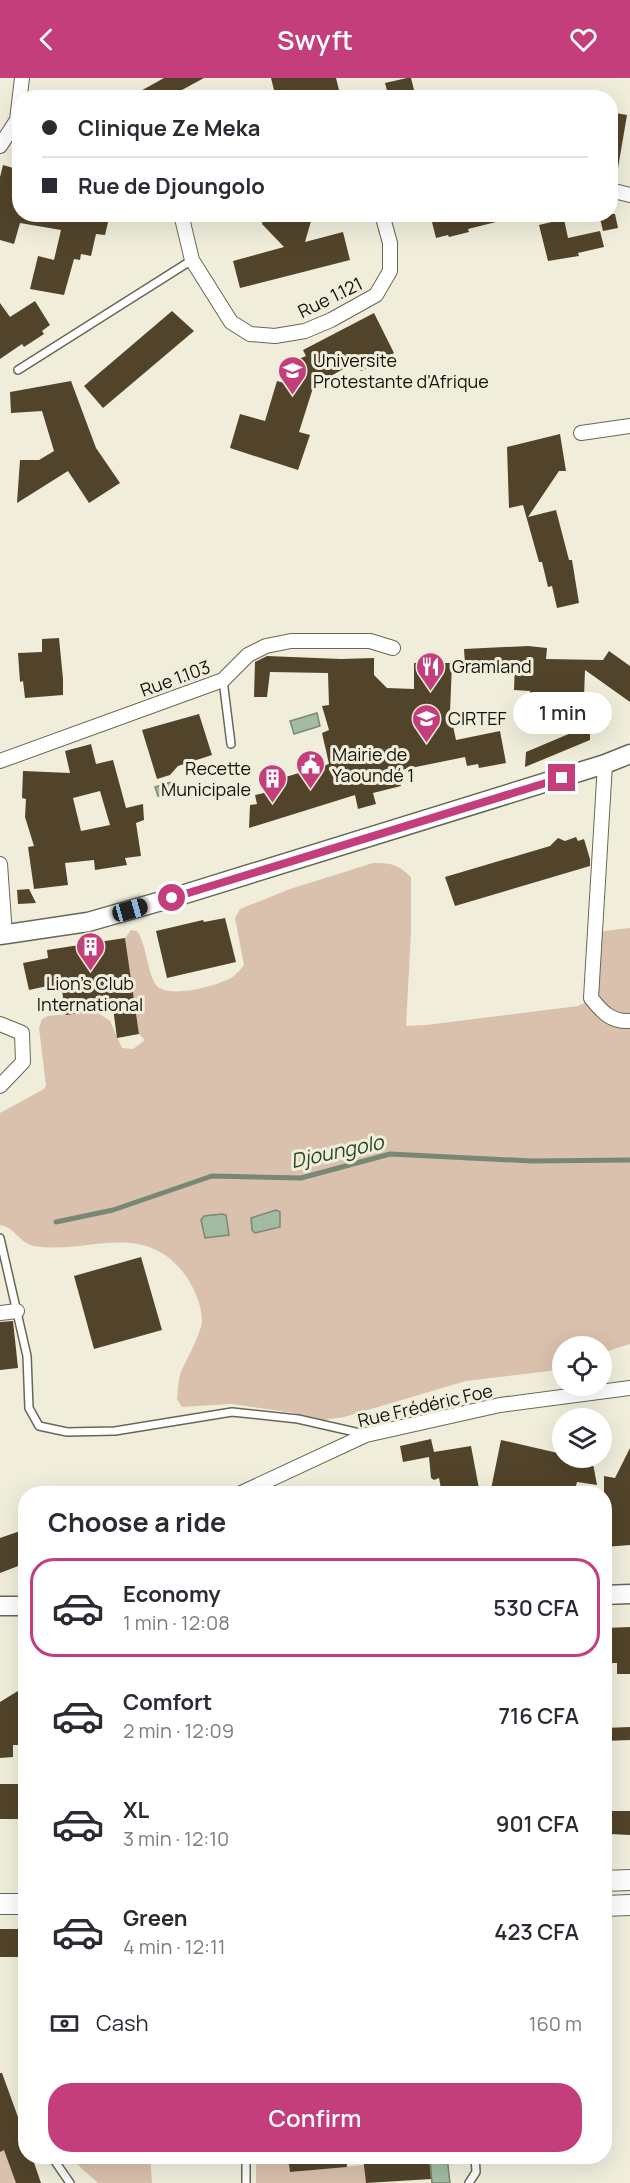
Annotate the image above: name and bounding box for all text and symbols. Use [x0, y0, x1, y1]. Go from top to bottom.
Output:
text: Swyft [277, 21, 353, 58]
icon: back [30, 23, 63, 56]
icon: heart [567, 23, 600, 56]
text: Clinique Ze Meka [78, 113, 260, 143]
text: Rue de Djoungolo [78, 171, 265, 201]
street label: Rue 1.121 [294, 271, 366, 323]
place label: Universite Protestante d'Afrique [313, 348, 489, 393]
school or university icon: Universite Protestante d'Afrique [276, 354, 308, 396]
restaurant icon: Gramland [415, 650, 447, 692]
street label: Rue 1.103 [137, 654, 213, 702]
place label: Gramland [452, 654, 532, 678]
callout: 1 min [512, 691, 612, 733]
text: 1 min [539, 699, 586, 726]
school or university icon: CIRTEF [411, 702, 443, 744]
place label: CIRTEF [448, 706, 507, 730]
place label: Mairie de Yaoundé 1 [332, 742, 414, 787]
public building icon: Mairie de Yaoundé 1 [295, 748, 327, 790]
place label: Recette Municipale [161, 756, 251, 801]
building icon: Recette Municipale [256, 762, 288, 804]
route end [548, 764, 575, 791]
route start [158, 884, 185, 911]
car [110, 896, 150, 924]
building icon: Lion's Club International [74, 930, 106, 972]
place label: Lion's Club International [37, 971, 143, 1016]
water label: Djoungolo [288, 1128, 387, 1174]
map controls [552, 1336, 612, 1468]
button: locate [552, 1336, 612, 1396]
street label: Rue Frédéric Foe [355, 1378, 495, 1432]
button: layers [552, 1408, 612, 1468]
text: Choose a ride [48, 1503, 226, 1540]
text: Economy [123, 1579, 221, 1609]
icon: car [51, 1581, 105, 1635]
text: 530 CFA [493, 1593, 579, 1623]
text: 1 min · 12:08 [123, 1609, 230, 1636]
text: Comfort [123, 1687, 212, 1717]
icon: car [51, 1689, 105, 1743]
text: 716 CFA [498, 1701, 579, 1731]
text: 2 min · 12:09 [123, 1717, 234, 1744]
text: XL [123, 1795, 149, 1825]
icon: car [51, 1797, 105, 1851]
text: 901 CFA [496, 1809, 579, 1839]
text: 3 min · 12:10 [123, 1825, 229, 1852]
text: Green [123, 1903, 188, 1933]
icon: car [51, 1905, 105, 1959]
text: 423 CFA [494, 1917, 579, 1947]
text: 4 min · 12:11 [123, 1933, 226, 1960]
icon: cash [48, 2007, 81, 2040]
text: Cash [96, 2008, 149, 2038]
text: 160 m [529, 2010, 582, 2037]
button: Confirm [48, 2083, 582, 2152]

